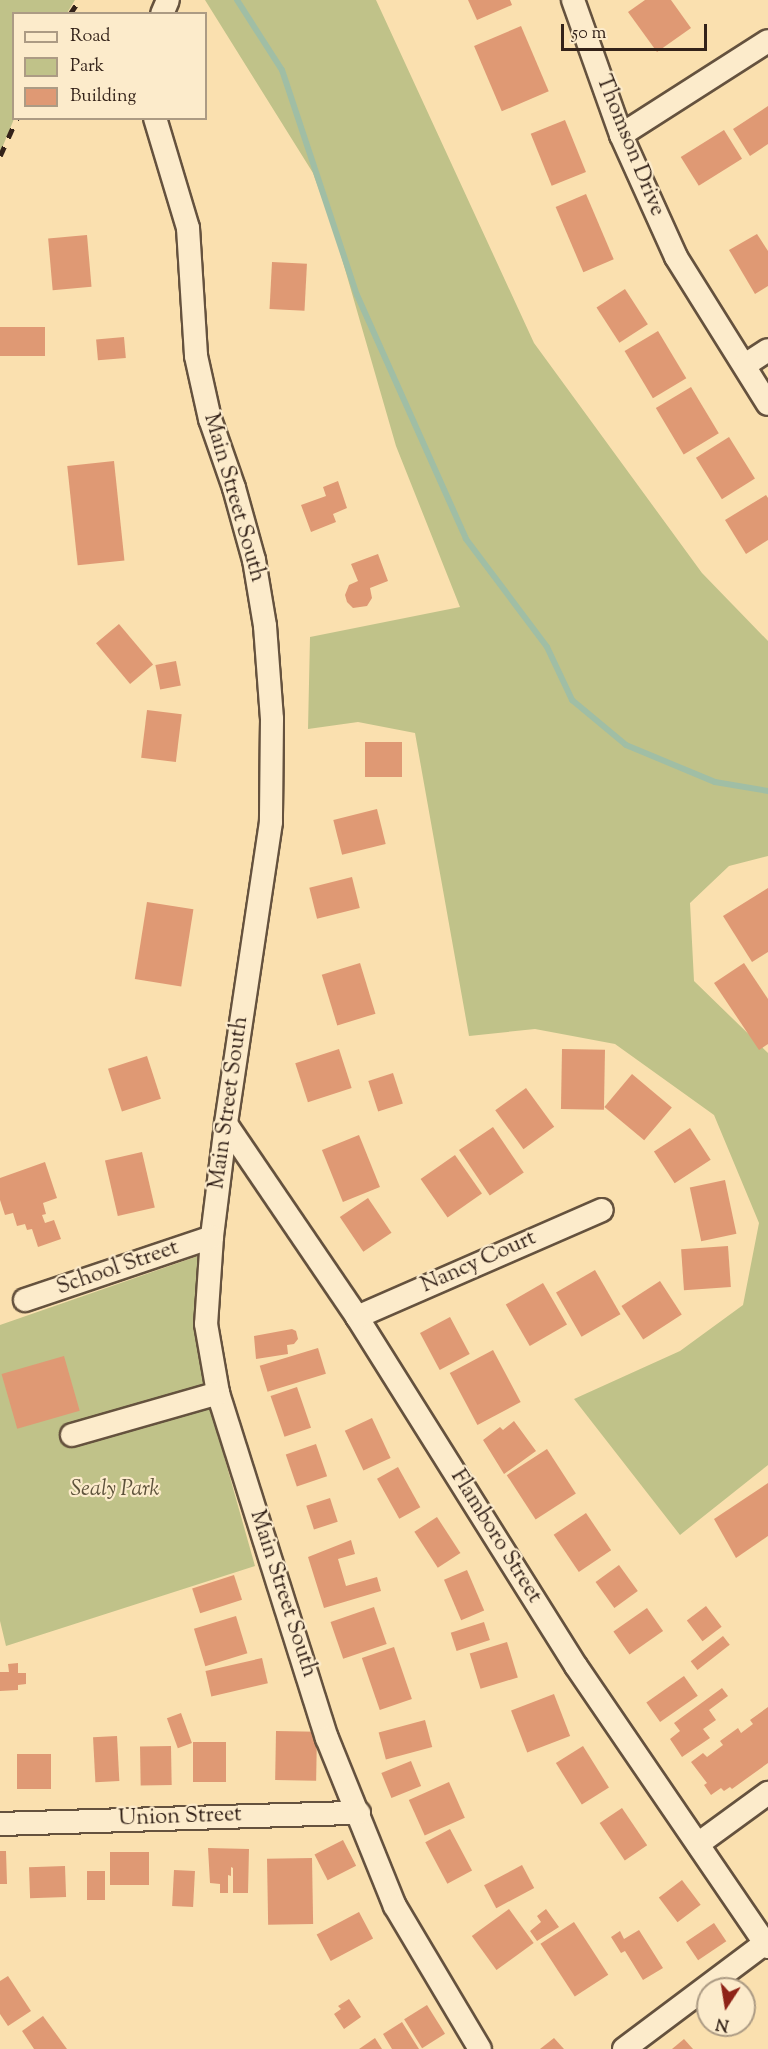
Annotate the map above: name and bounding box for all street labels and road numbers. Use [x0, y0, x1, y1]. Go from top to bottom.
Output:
street label: Thomson Drive [589, 72, 669, 220]
street label: Main Street South [196, 411, 270, 585]
street label: Main Street South [205, 1015, 255, 1191]
street label: Nancy Court [417, 1226, 541, 1300]
street label: School Street [54, 1236, 182, 1302]
street label: Flamboro Street [443, 1465, 547, 1609]
street label: Main Street South [243, 1507, 321, 1681]
street label: Union Street [118, 1803, 242, 1833]

